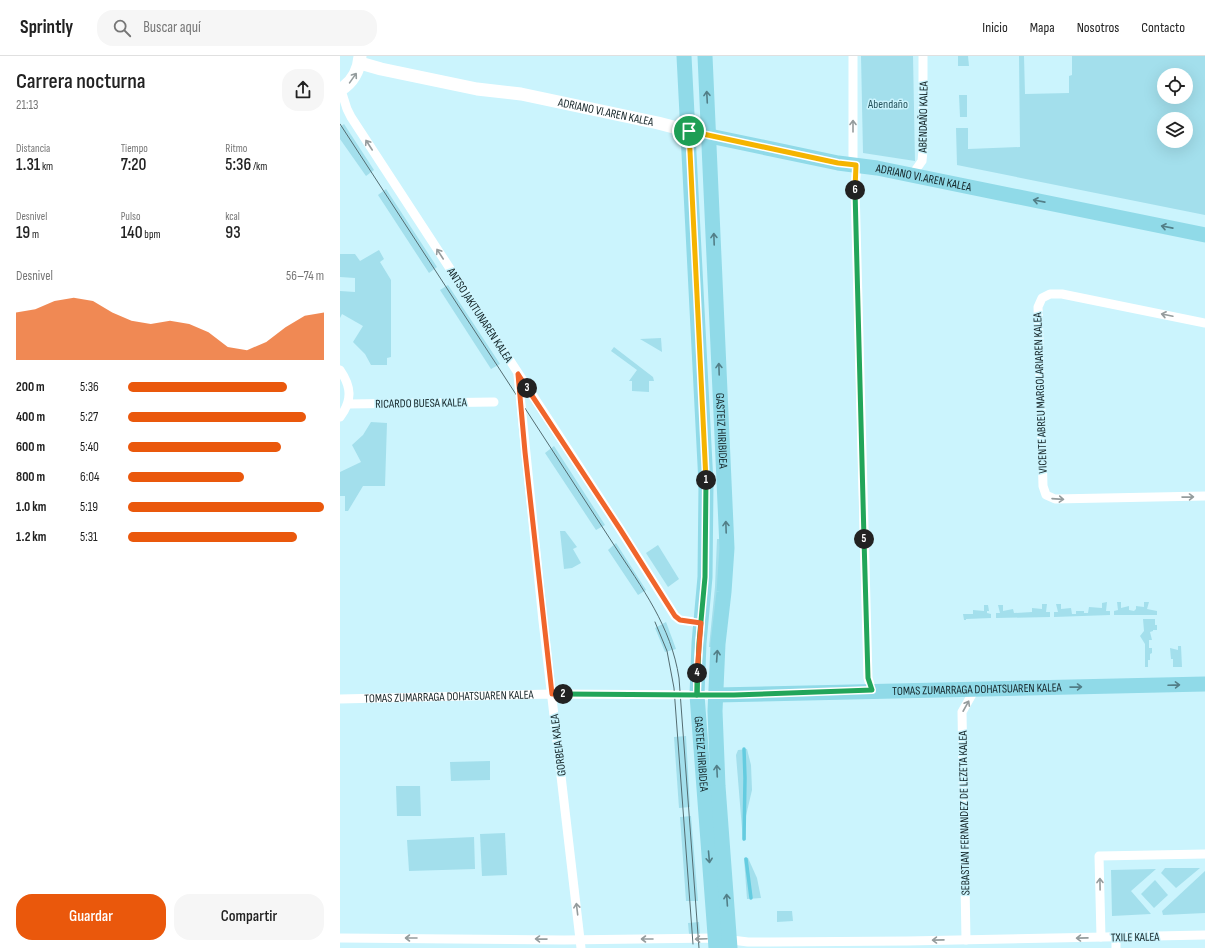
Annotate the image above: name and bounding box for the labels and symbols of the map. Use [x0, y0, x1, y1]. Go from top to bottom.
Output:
one-way arrow [349, 73, 357, 84]
street label: ABENDAÑO KALEA [915, 80, 932, 154]
one-way arrow [703, 91, 710, 104]
street label: ADRIANO VI.AREN KALEA [556, 95, 656, 130]
park label: Abendaño [867, 97, 908, 112]
pin [672, 114, 706, 148]
one-way arrow [849, 120, 857, 133]
one-way arrow [365, 140, 373, 151]
street label: ADRIANO VI.AREN KALEA [874, 161, 974, 195]
pin: 6 [845, 180, 865, 200]
one-way arrow [1033, 196, 1046, 204]
one-way arrow [1161, 222, 1174, 230]
one-way arrow [710, 233, 717, 246]
one-way arrow [436, 249, 444, 260]
street label: ANTSO JAKITUNAREN KALEA [443, 264, 516, 366]
street label: VICENTE ABREU MARGOLARIAREN KALEA [1030, 311, 1051, 474]
one-way arrow [1161, 311, 1174, 319]
one-way arrow [716, 363, 723, 376]
pin: 3 [517, 378, 537, 398]
street label: GASTEIZ HIRIBIDEA [712, 393, 730, 470]
street label: RICARDO BUESA KALEA [375, 395, 468, 412]
pin: 1 [696, 470, 716, 490]
one-way arrow [1181, 493, 1194, 501]
one-way arrow [1051, 495, 1064, 502]
one-way arrow [723, 521, 730, 534]
pin: 5 [854, 529, 874, 549]
one-way arrow [713, 650, 720, 663]
pin: 4 [687, 663, 707, 683]
street label: TOMAS ZUMARRAGA DOHATSUAREN KALEA [892, 680, 1063, 699]
one-way arrow [1167, 681, 1180, 689]
one-way arrow [1069, 683, 1082, 691]
pin: 2 [553, 684, 573, 704]
street label: TOMAS ZUMARRAGA DOHATSUAREN KALEA [364, 687, 535, 706]
one-way arrow [962, 700, 970, 712]
street label: GORBEIA KALEA [547, 712, 570, 777]
street label: GASTEIZ HIRIBIDEA [691, 716, 711, 793]
street label: SEBASTIAN FERNANDEZ DE LEZETA KALEA [956, 730, 973, 896]
one-way arrow [714, 765, 721, 778]
one-way arrow [706, 850, 713, 863]
one-way arrow [1096, 878, 1104, 891]
one-way arrow [723, 894, 730, 907]
one-way arrow [573, 903, 581, 916]
street label: TXILE KALEA [1111, 930, 1160, 945]
one-way arrow [405, 934, 418, 942]
one-way arrow [1076, 934, 1089, 942]
one-way arrow [641, 935, 654, 943]
one-way arrow [695, 935, 708, 942]
one-way arrow [535, 936, 548, 943]
one-way arrow [932, 936, 945, 944]

